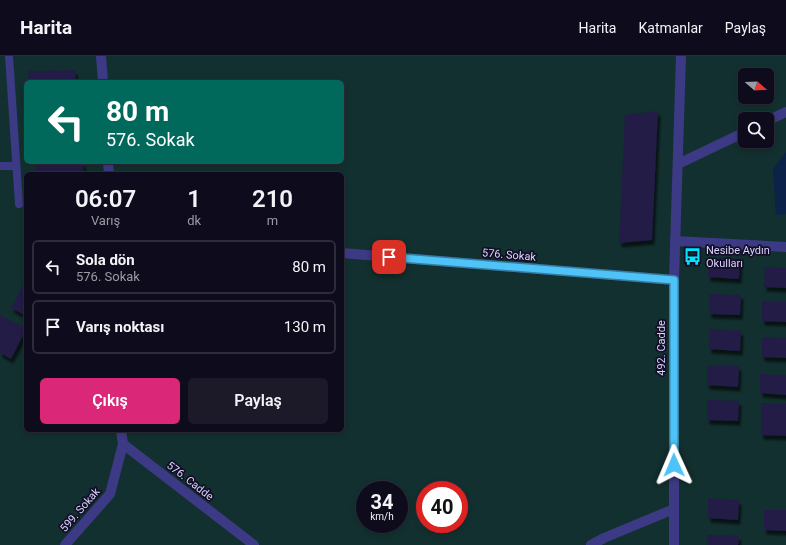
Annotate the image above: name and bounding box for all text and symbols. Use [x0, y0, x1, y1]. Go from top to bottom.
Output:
text: Harita [20, 16, 72, 39]
text: Harita [579, 20, 616, 36]
text: Katmanlar [638, 20, 703, 36]
text: Paylaş [725, 20, 766, 36]
north arrow [738, 68, 774, 104]
map controls [738, 68, 774, 148]
text: 80 m [106, 95, 169, 128]
icon: left [40, 96, 92, 148]
button: search [738, 112, 774, 148]
text: 576. Sokak [106, 129, 195, 150]
text: 06:07 [75, 185, 136, 213]
text: 1 [187, 185, 201, 213]
text: 210 [252, 185, 293, 213]
text: Varış [91, 213, 120, 228]
text: dk [187, 213, 201, 228]
text: m [267, 213, 278, 228]
pin [372, 240, 406, 274]
place label: Nesibe Aydın Okulları [706, 244, 770, 270]
icon: arrive [378, 246, 400, 268]
street label: 576. Sokak [481, 246, 537, 264]
bus stop icon: Nesibe Aydın Okulları [683, 246, 703, 266]
text: Sola dön [76, 251, 135, 269]
icon: left [42, 256, 64, 278]
text: 80 m [292, 258, 326, 276]
text: 576. Sokak [76, 269, 140, 284]
icon: arrive [42, 316, 64, 338]
text: Varış noktası [76, 318, 164, 336]
text: 130 m [284, 318, 326, 336]
street label: 492. Cadde [655, 320, 668, 376]
button: Çıkış [40, 378, 180, 424]
button: Paylaş [188, 378, 328, 424]
position arrow [653, 444, 695, 486]
street label: 576. Cadde [164, 459, 216, 503]
speed limit sign: 40 [416, 481, 468, 533]
street label: 599. Sokak [57, 485, 103, 535]
text: 34 [371, 490, 393, 514]
text: km/h [370, 511, 394, 522]

